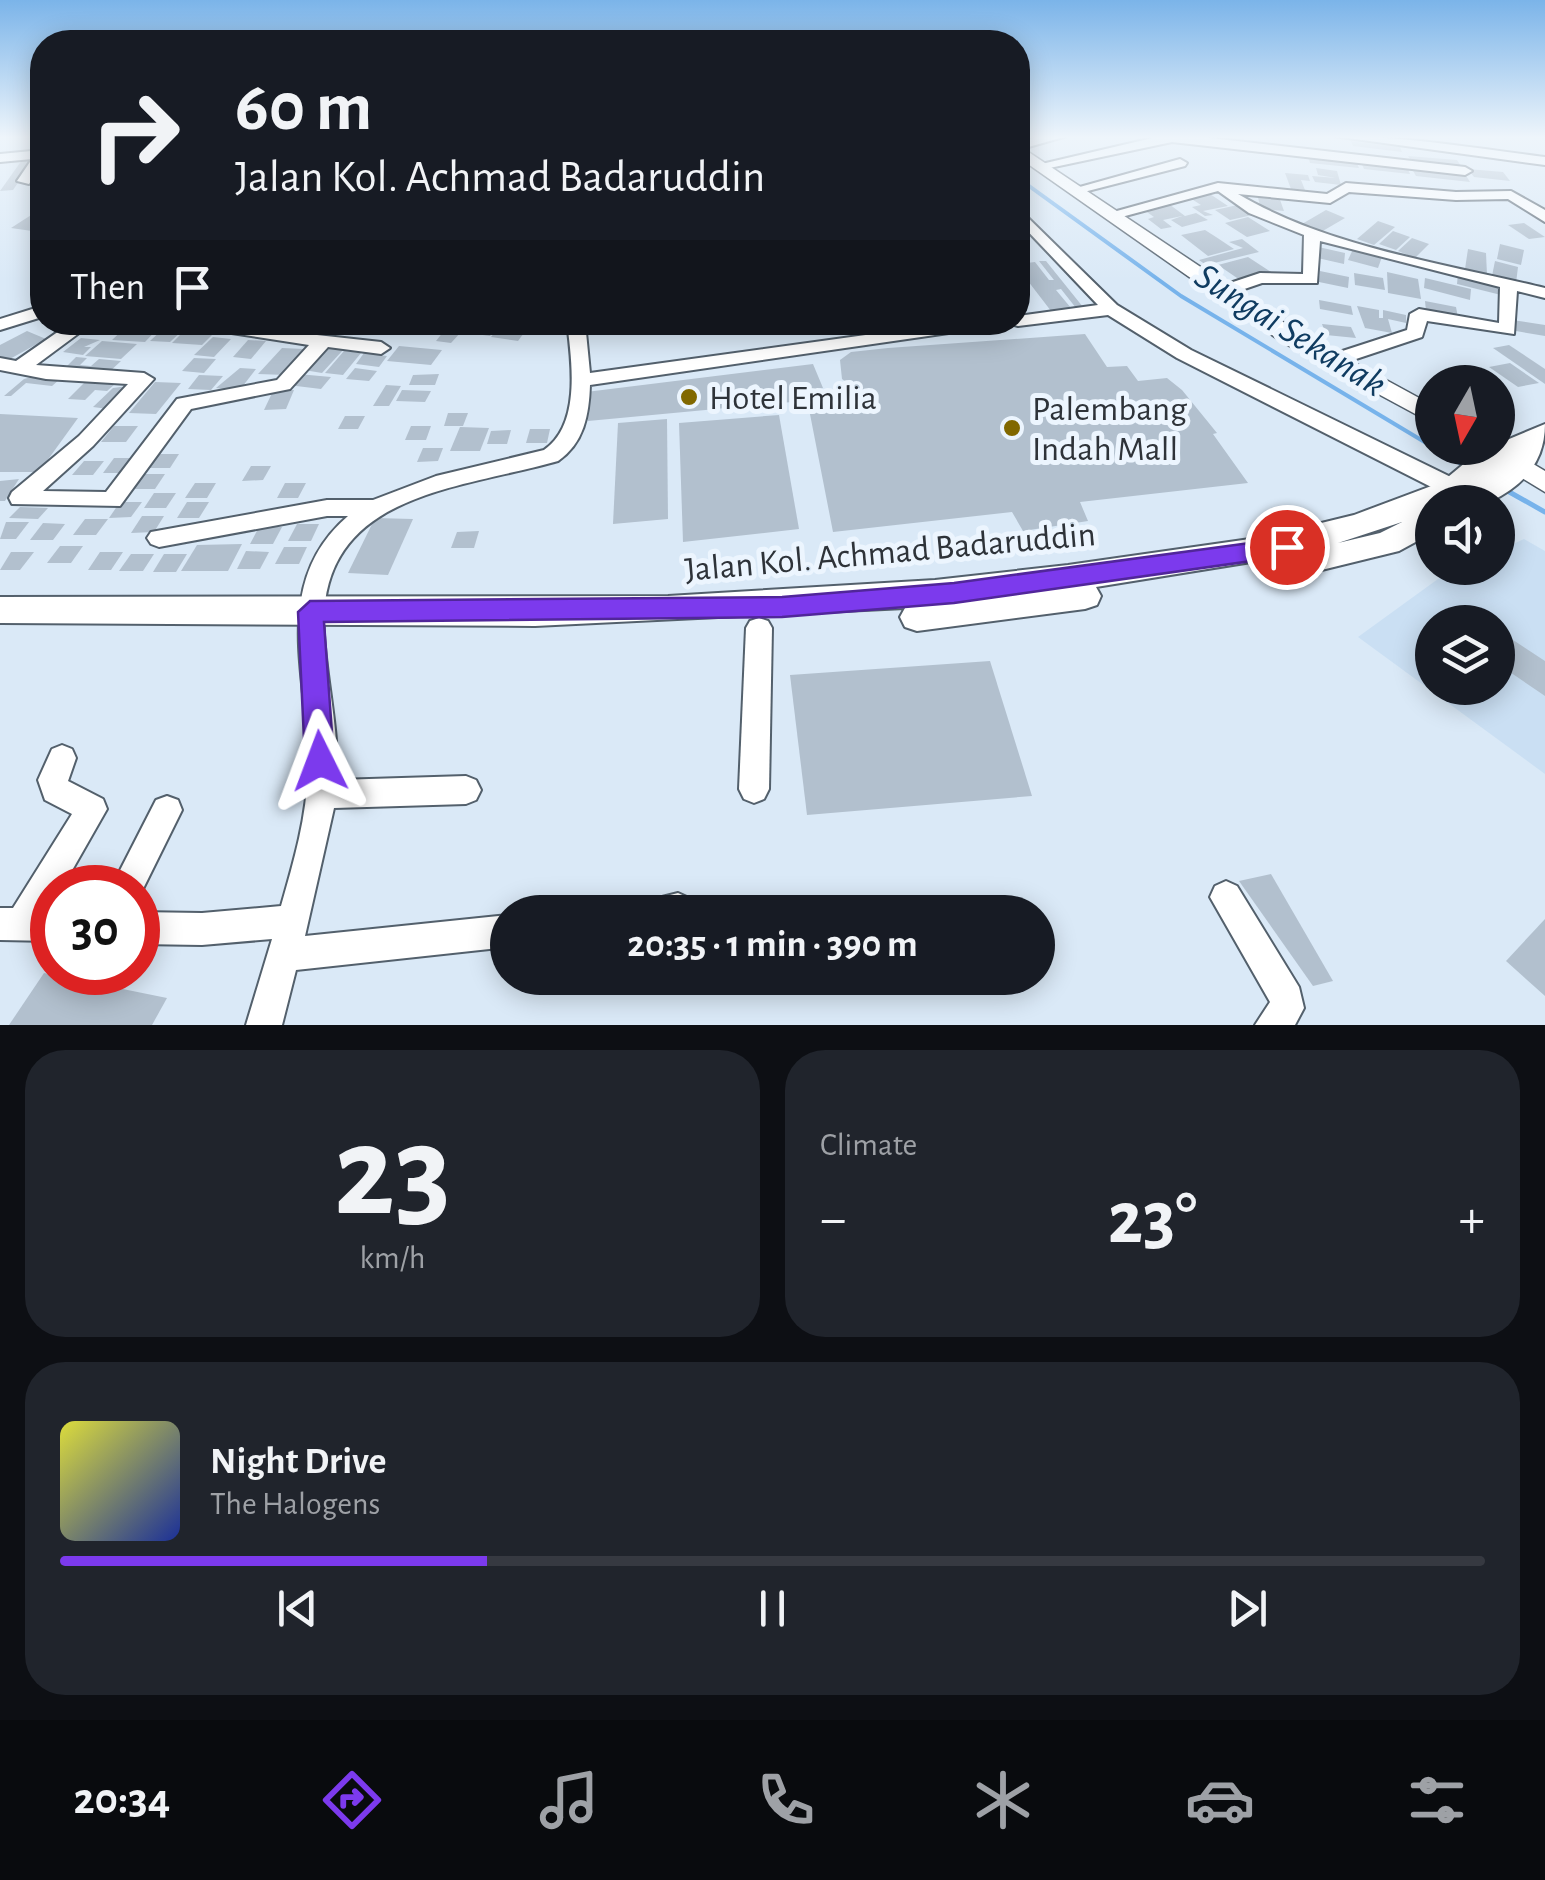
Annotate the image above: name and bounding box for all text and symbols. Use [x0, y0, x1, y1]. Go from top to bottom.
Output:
icon: right [70, 70, 200, 200]
text: 60 m [235, 73, 372, 143]
text: Jalan Kol. Achmad Badaruddin [235, 155, 765, 200]
water label: Sungai Sekanak [1188, 257, 1392, 404]
icon: arrive [165, 260, 220, 315]
text: Then [70, 269, 145, 307]
north arrow [1415, 365, 1515, 465]
map controls [1415, 365, 1515, 705]
place label: Hotel Emilia [709, 381, 877, 416]
marker: Hotel Emilia [678, 386, 700, 408]
place label: Palembang Indah Mall [1032, 392, 1187, 467]
marker: Palembang Indah Mall [1001, 417, 1023, 439]
button: sound [1415, 485, 1515, 585]
pin [1245, 505, 1330, 590]
street label: Jalan Kol. Achmad Badaruddin [683, 517, 1097, 588]
icon: arrive [1260, 520, 1315, 575]
button: layers [1415, 605, 1515, 705]
position arrow [268, 709, 372, 813]
speed limit sign: 30 [30, 865, 160, 995]
text: 20:35 · 1 min · 390 m [627, 926, 918, 964]
text: 23 [334, 1109, 451, 1239]
text: Climate [820, 1129, 917, 1161]
text: 23° [1108, 1182, 1197, 1257]
text: − [820, 1192, 846, 1247]
text: + [1459, 1192, 1485, 1247]
text: km/h [359, 1242, 426, 1274]
text: Night Drive [210, 1443, 386, 1481]
text: The Halogens [210, 1488, 380, 1520]
icon: previous [270, 1581, 325, 1636]
icon: pause [745, 1581, 800, 1636]
icon: next [1220, 1581, 1275, 1636]
icon: directions [317, 1765, 387, 1835]
icon: music [534, 1765, 604, 1835]
icon: phone [751, 1765, 821, 1835]
icon: climate [968, 1765, 1038, 1835]
icon: car [1185, 1765, 1255, 1835]
icon: filters [1402, 1765, 1472, 1835]
text: 20:34 [73, 1777, 170, 1822]

